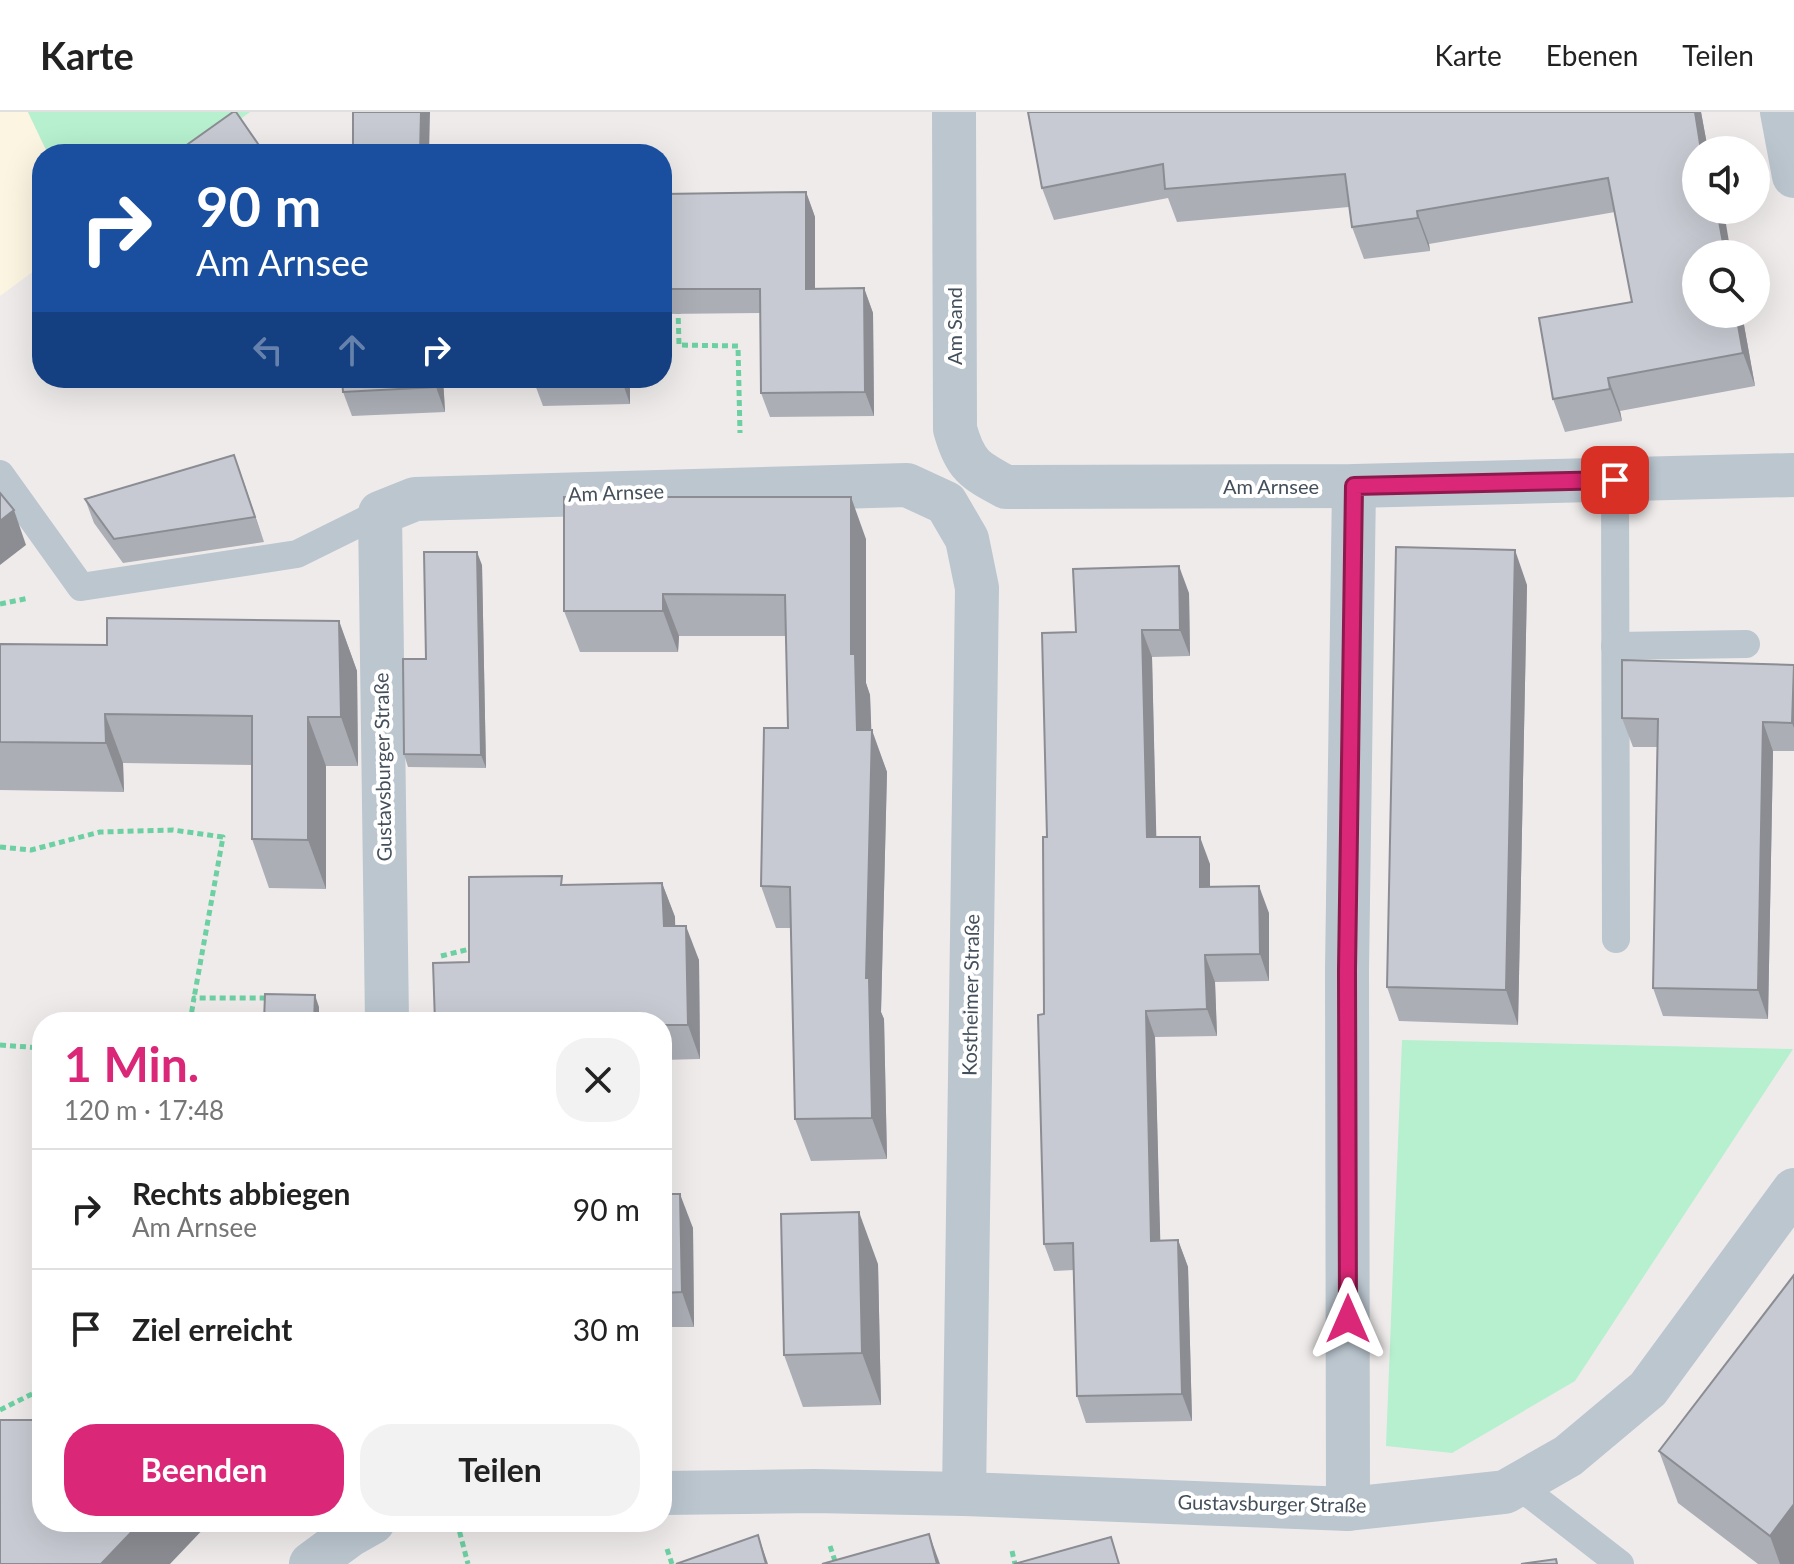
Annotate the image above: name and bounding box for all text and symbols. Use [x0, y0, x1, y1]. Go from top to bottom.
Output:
text: Karte [40, 32, 134, 78]
text: Karte [1434, 38, 1502, 72]
text: Ebenen [1546, 38, 1638, 72]
text: Teilen [1682, 38, 1754, 72]
map controls [1682, 136, 1770, 328]
button: sound [1682, 136, 1770, 224]
text: 90 m [196, 172, 321, 239]
icon: right [64, 176, 168, 280]
text: Am Arnsee [196, 240, 369, 284]
button: search [1682, 240, 1770, 328]
street label: Am Sand [942, 287, 966, 365]
icon: left [246, 328, 290, 372]
icon: ahead [330, 328, 374, 372]
icon: right [414, 328, 458, 372]
pin [1581, 446, 1649, 514]
icon: arrive [1593, 458, 1637, 502]
street label: Am Arnsee [1223, 474, 1319, 498]
street label: Am Arnsee [568, 478, 664, 506]
street label: Gustavsburger Straße [368, 672, 396, 862]
street label: Kostheimer Straße [957, 914, 983, 1076]
text: 1 Min. [64, 1035, 199, 1092]
button: close [556, 1038, 640, 1122]
text: 120 m · 17:48 [64, 1094, 224, 1126]
text: Rechts abbiegen [132, 1175, 351, 1211]
icon: right [64, 1187, 108, 1231]
text: 90 m [573, 1191, 640, 1227]
text: Am Arnsee [132, 1211, 257, 1243]
position arrow [1306, 1277, 1390, 1361]
icon: arrive [64, 1307, 108, 1351]
text: Ziel erreicht [132, 1311, 292, 1347]
text: 30 m [573, 1311, 640, 1347]
button: Beenden [64, 1424, 344, 1516]
button: Teilen [360, 1424, 640, 1516]
street label: Gustavsburger Straße [1177, 1489, 1367, 1517]

